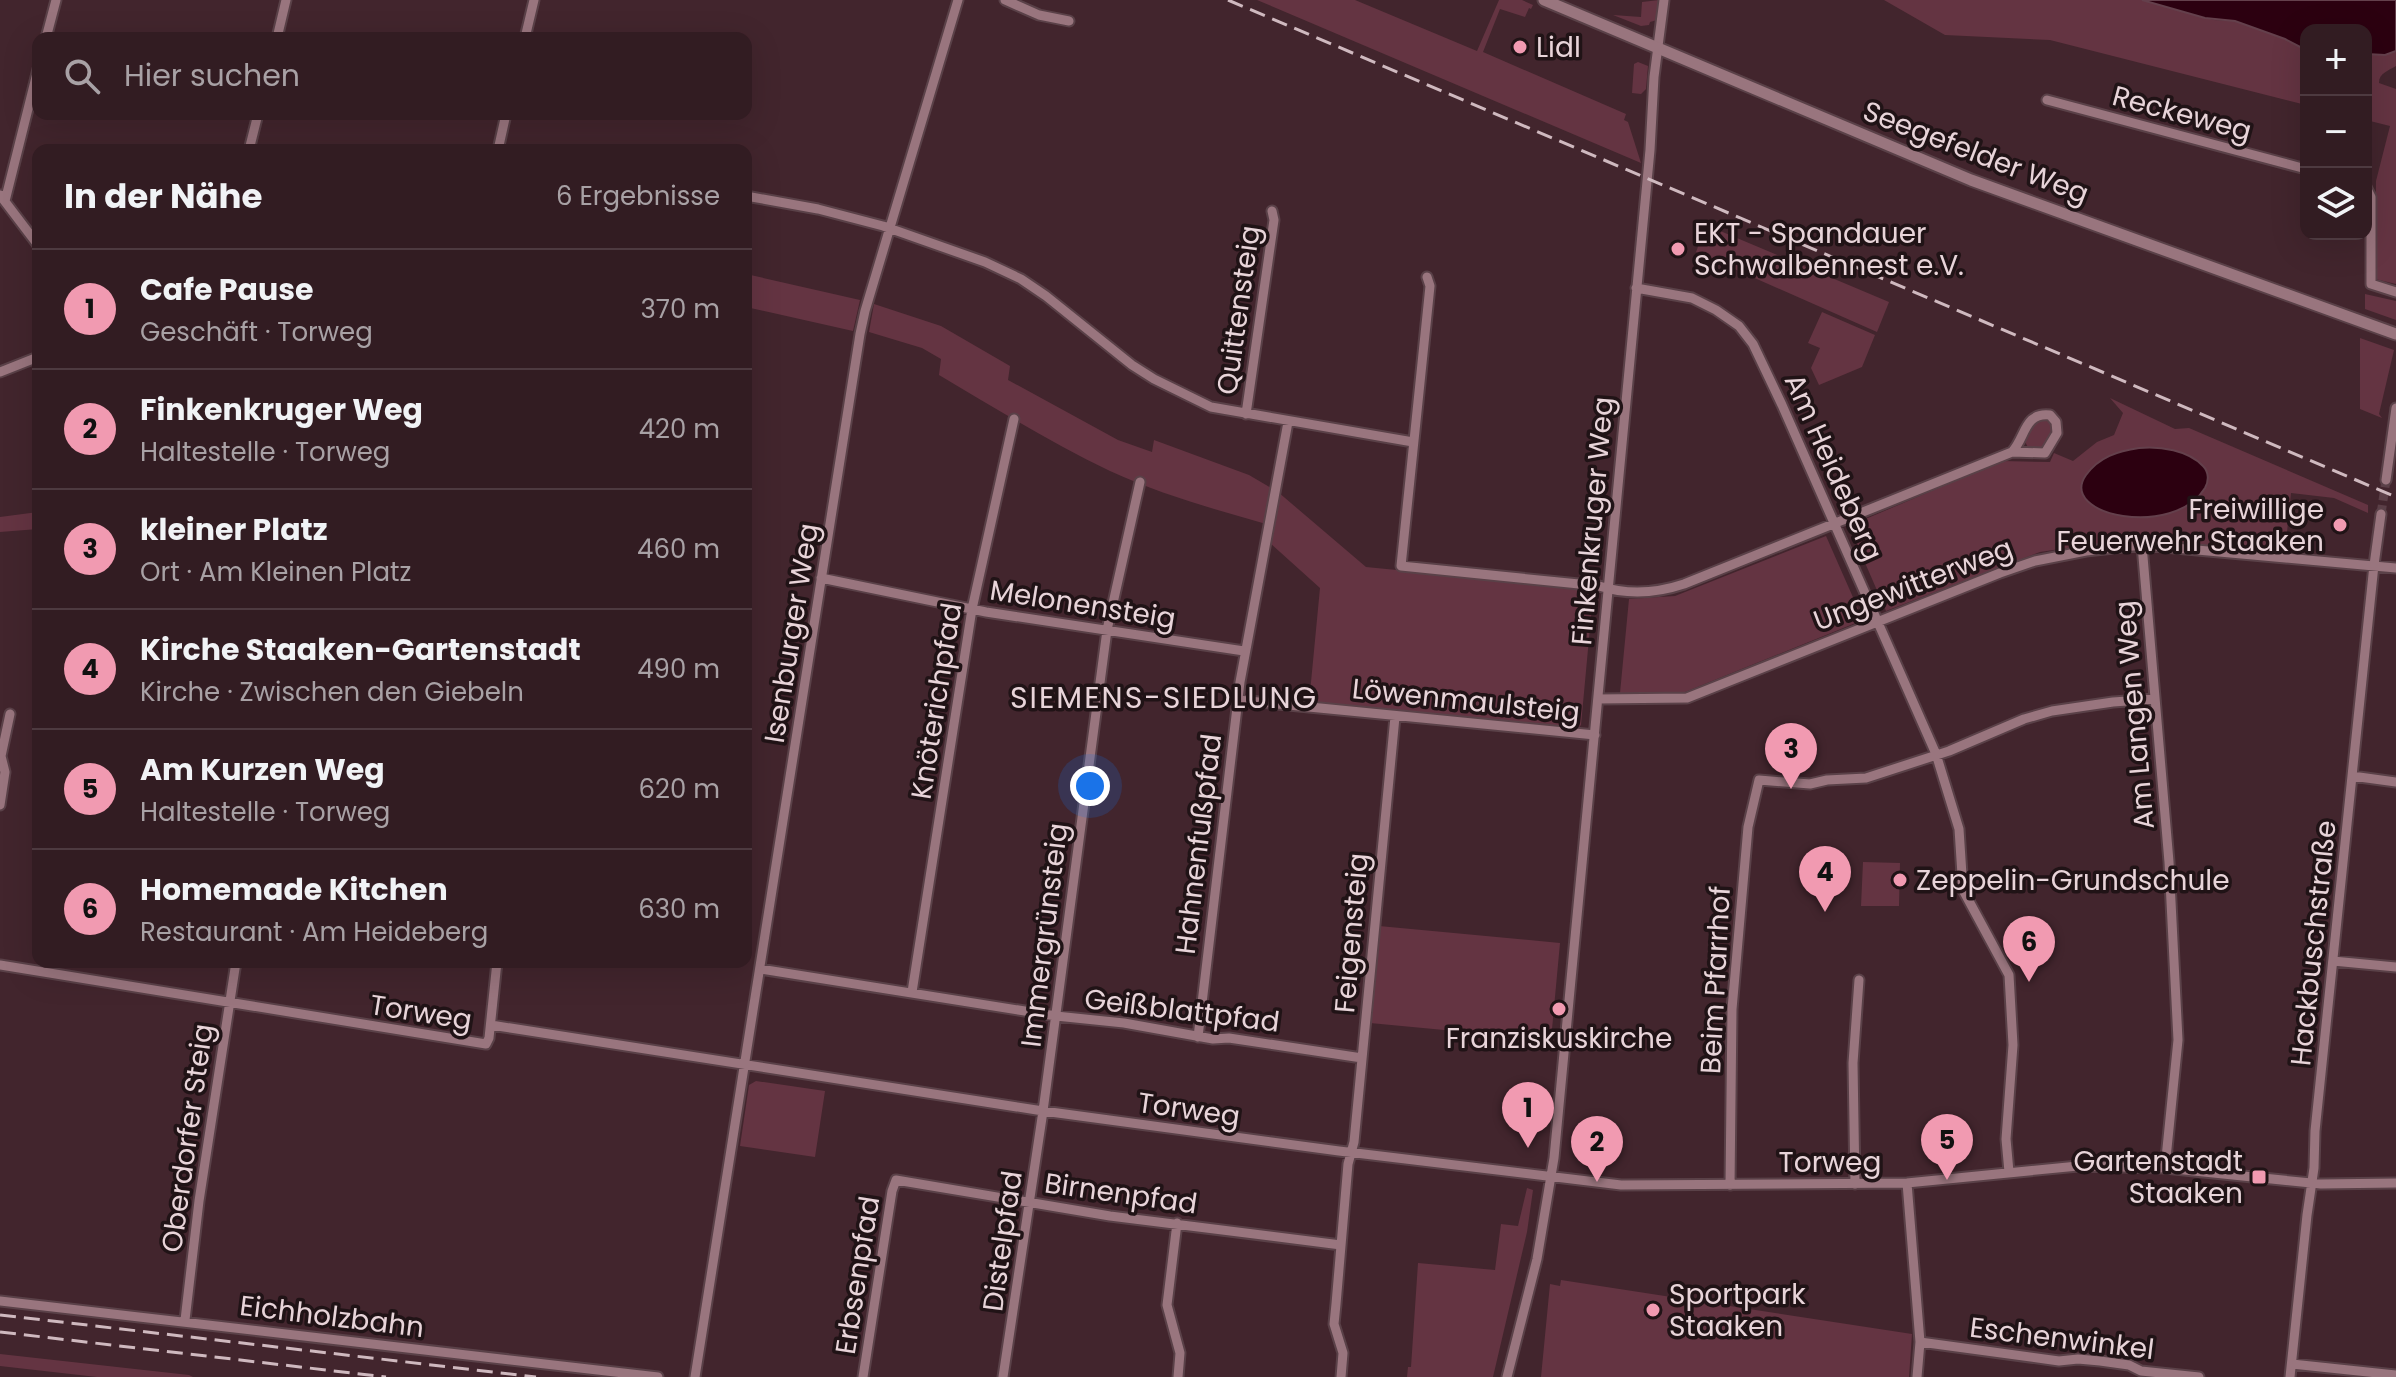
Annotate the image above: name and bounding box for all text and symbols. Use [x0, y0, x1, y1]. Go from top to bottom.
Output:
map controls [2300, 24, 2372, 240]
button: + [2300, 24, 2372, 96]
place label: Lidl [1536, 28, 1581, 67]
search box [32, 32, 752, 120]
marker: Lidl [1511, 38, 1529, 56]
icon: search [60, 54, 104, 98]
text: Hier suchen [124, 54, 300, 97]
street label: Reckeweg [2108, 76, 2256, 151]
street label: Seegefelder Weg [1857, 91, 2094, 213]
button: − [2300, 96, 2372, 168]
button: layers [2300, 168, 2372, 240]
text: In der Nähe [64, 172, 262, 220]
text: 6 Ergebnisse [556, 178, 720, 214]
place label: EKT - Spandauer Schwalbennest e.V. [1694, 214, 1964, 285]
street label: Quittensteig [1207, 223, 1270, 397]
marker: EKT - Spandauer Schwalbennest e.V. [1669, 240, 1687, 258]
text: Cafe Pause [140, 268, 313, 311]
text: 1 [85, 291, 95, 327]
text: 370 m [640, 291, 720, 327]
text: Geschäft · Torweg [140, 314, 373, 350]
street label: Am Heideberg [1775, 368, 1892, 567]
text: Finkenkruger Weg [140, 388, 423, 431]
street label: Finkenkruger Weg [1562, 395, 1623, 647]
text: 2 [83, 411, 97, 447]
text: 420 m [639, 411, 720, 447]
text: Haltestelle · Torweg [140, 434, 390, 470]
place label: Freiwillige Feuerwehr Staaken [2056, 490, 2324, 561]
text: kleiner Platz [140, 508, 328, 551]
marker: Freiwillige Feuerwehr Staaken [2331, 516, 2349, 534]
street label: Isenburger Weg [755, 520, 828, 746]
street label: Ungewitterweg [1808, 529, 2018, 640]
text: 3 [82, 531, 98, 567]
text: 460 m [637, 531, 720, 567]
text: Ort · Am Kleinen Platz [140, 554, 411, 590]
street label: Melonensteig [987, 571, 1179, 638]
street label: Am Langen Weg [2105, 599, 2164, 831]
street label: Knöterichpfad [902, 600, 971, 802]
text: Kirche Staaken-Gartenstadt [140, 628, 581, 671]
text: 4 [81, 651, 99, 687]
text: 490 m [637, 651, 720, 687]
street label: Löwenmaulsteig [1350, 669, 1582, 732]
text: Kirche · Zwischen den Giebeln [140, 674, 524, 710]
district label: SIEMENS-SIEDLUNG [1010, 676, 1318, 719]
pin: 3 [1765, 723, 1817, 789]
street label: Hahnenfußpfad [1166, 732, 1231, 956]
text: Am Kurzen Weg [140, 748, 385, 791]
your location [1070, 766, 1110, 806]
text: 5 [82, 771, 98, 807]
text: 620 m [638, 771, 720, 807]
text: Haltestelle · Torweg [140, 794, 390, 830]
street label: Hackbuschstraße [2281, 818, 2346, 1068]
street label: Immergrünsteig [1011, 821, 1078, 1049]
pin: 4 [1799, 846, 1851, 912]
street label: Feigensteig [1325, 851, 1378, 1015]
place label: Zeppelin-Grundschule [1916, 861, 2230, 900]
text: Homemade Kitchen [140, 868, 448, 911]
marker: Zeppelin-Grundschule [1891, 871, 1909, 889]
street label: Beim Pfarrhof [1691, 885, 1740, 1075]
text: 6 [82, 891, 98, 927]
text: 630 m [638, 891, 720, 927]
text: Restaurant · Am Heideberg [140, 914, 488, 950]
pin: 6 [2003, 916, 2055, 982]
street label: Geißblattpfad [1082, 979, 1282, 1042]
street label: Torweg [367, 985, 475, 1040]
marker: Franziskuskirche [1550, 1000, 1568, 1018]
place label: Franziskuskirche [1446, 1019, 1672, 1058]
street label: Oberdorfer Steig [152, 1021, 223, 1255]
pin: 1 [1502, 1082, 1554, 1148]
street label: Torweg [1135, 1083, 1243, 1136]
pin: 5 [1921, 1114, 1973, 1180]
pin: 2 [1571, 1116, 1623, 1182]
place label: Gartenstadt Staaken [2074, 1142, 2243, 1213]
street label: Torweg [1779, 1143, 1881, 1182]
street label: Birnenpfad [1042, 1163, 1200, 1224]
street label: Distelpfad [973, 1168, 1032, 1314]
marker: Gartenstadt Staaken [2250, 1168, 2268, 1186]
street label: Erbsenpfad [826, 1193, 889, 1357]
place label: Sportpark Staaken [1669, 1275, 1806, 1346]
street label: Eichholzbahn [238, 1286, 426, 1347]
marker: Sportpark Staaken [1644, 1301, 1662, 1319]
street label: Eschenwinkel [1967, 1308, 2156, 1369]

